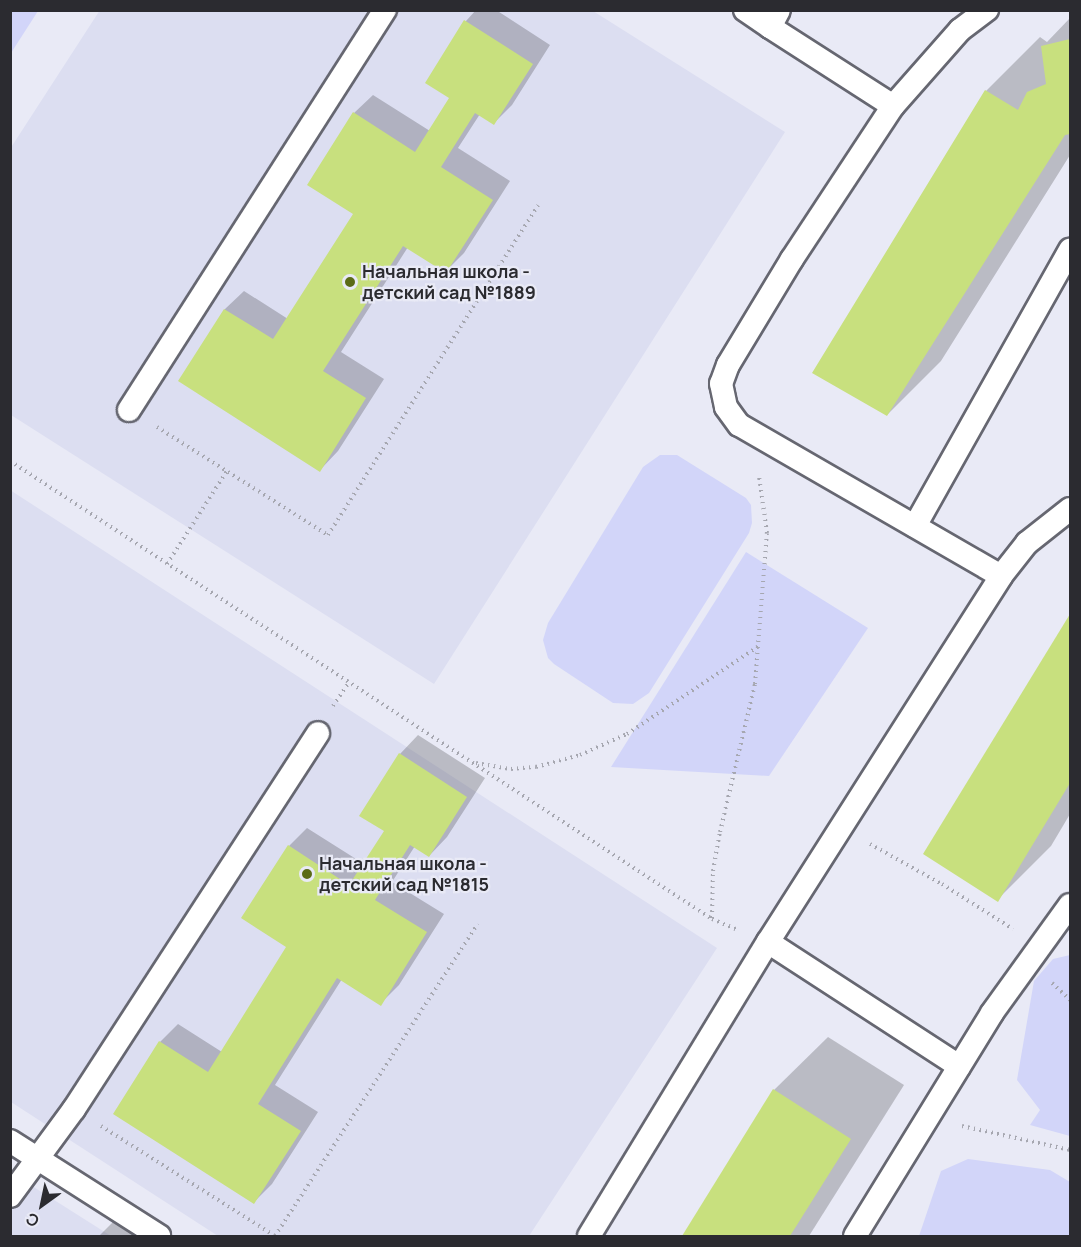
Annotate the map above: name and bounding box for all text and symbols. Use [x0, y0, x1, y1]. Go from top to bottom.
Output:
place label: Начальная школа - детский сад №1889 [362, 261, 536, 304]
marker: Начальная школа - детский сад №1889 [343, 275, 357, 289]
place label: Начальная школа - детский сад №1815 [319, 853, 489, 896]
marker: Начальная школа - детский сад №1815 [300, 867, 314, 881]
north arrow [12, 1175, 72, 1235]
text: С [21, 1208, 43, 1233]

